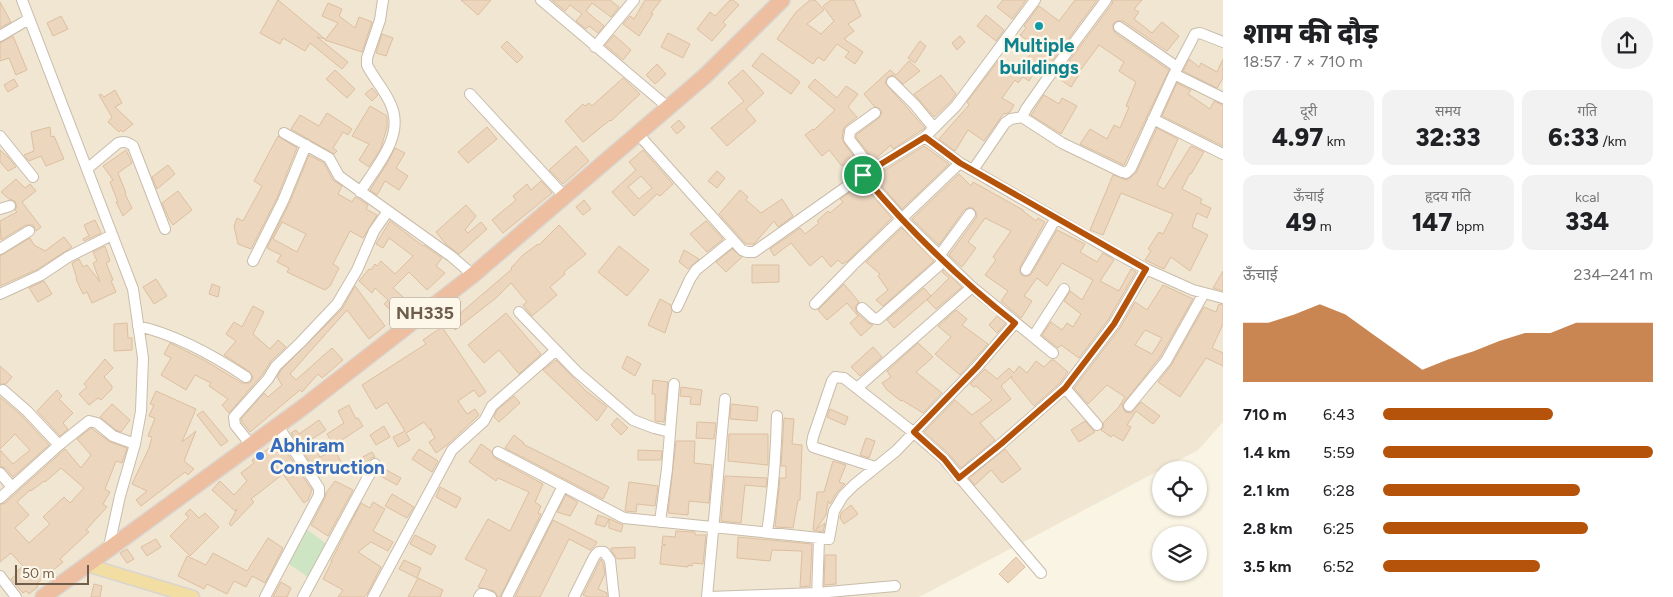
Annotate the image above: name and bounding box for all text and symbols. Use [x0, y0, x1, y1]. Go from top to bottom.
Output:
text: शाम की दौड़ [1243, 16, 1378, 50]
button: share [1601, 17, 1653, 69]
marker: Multiple buildings [1033, 20, 1045, 32]
place label: Multiple buildings [999, 34, 1079, 79]
text: 18:57 · 7 × 710 m [1243, 52, 1363, 71]
text: दूरी [1300, 103, 1317, 120]
text: समय [1435, 103, 1461, 120]
text: गति [1578, 103, 1597, 120]
text: 4.97 [1272, 122, 1323, 152]
text: 32:33 [1416, 122, 1480, 152]
text: 6:33 [1548, 122, 1599, 152]
text: km [1323, 133, 1345, 150]
text: /km [1599, 133, 1627, 150]
pin [842, 154, 884, 196]
icon: arrive [849, 161, 877, 189]
text: ऊँचाई [1293, 188, 1324, 205]
text: हृदय गति [1425, 188, 1471, 205]
text: kcal [1575, 189, 1600, 206]
text: 334 [1565, 206, 1609, 236]
text: 49 [1286, 207, 1316, 237]
text: 147 [1412, 207, 1452, 237]
text: m [1316, 218, 1332, 235]
text: bpm [1452, 218, 1484, 235]
text: ऊँचाई [1243, 265, 1278, 284]
text: 234–241 m [1574, 265, 1653, 284]
road number: NH335 [390, 298, 460, 328]
text: 710 m [1243, 405, 1287, 424]
text: 6:43 [1323, 405, 1355, 424]
place label: Abhiram Construction [270, 434, 385, 479]
text: 1.4 km [1243, 443, 1290, 462]
text: 5:59 [1323, 443, 1355, 462]
marker: Abhiram Construction [254, 450, 266, 462]
map controls [1152, 461, 1207, 581]
button: locate [1152, 461, 1207, 516]
text: 2.1 km [1243, 481, 1289, 500]
text: 6:28 [1323, 481, 1355, 500]
text: 2.8 km [1243, 519, 1292, 538]
text: 6:25 [1323, 519, 1354, 538]
button: layers [1152, 526, 1207, 581]
text: 3.5 km [1243, 557, 1292, 576]
text: 6:52 [1323, 557, 1354, 576]
scale bar [15, 562, 89, 585]
text: 50 m [22, 565, 54, 582]

